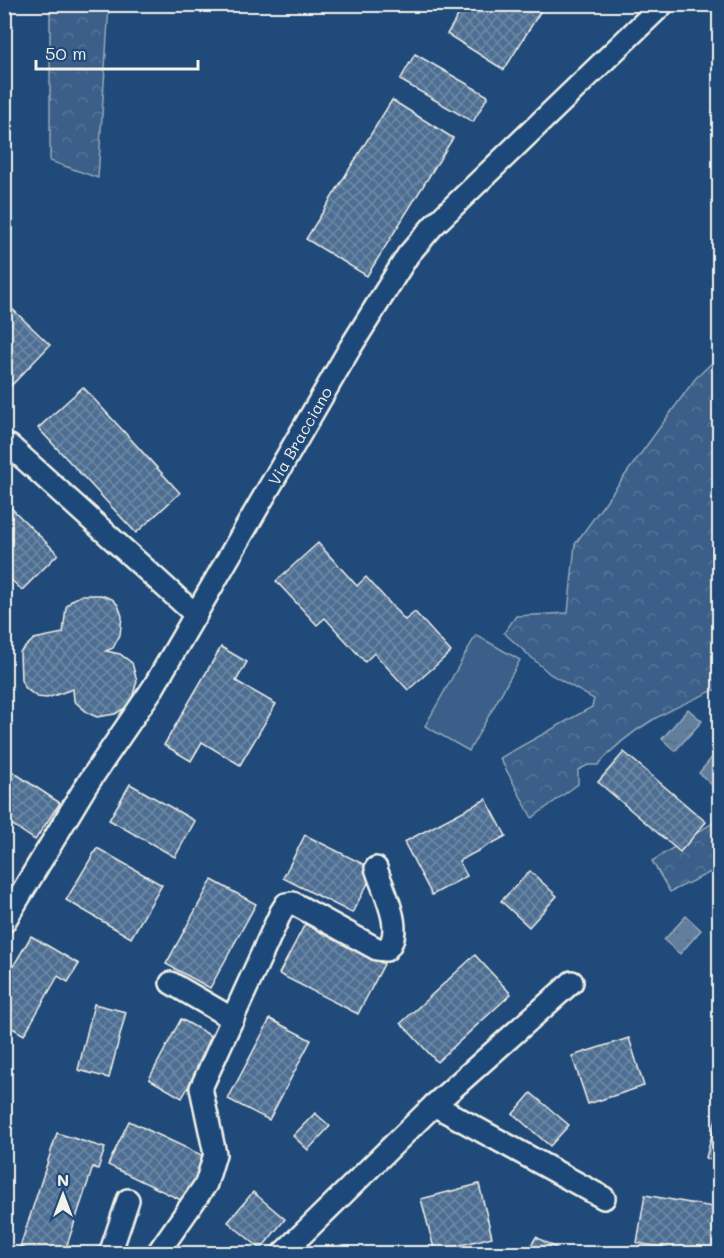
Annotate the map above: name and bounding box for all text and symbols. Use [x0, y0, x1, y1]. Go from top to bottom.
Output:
scale bar [36, 33, 198, 71]
text: 50 m [45, 41, 87, 65]
street label: Via Bracciano [263, 383, 336, 489]
north arrow [33, 1165, 93, 1225]
text: N [57, 1169, 69, 1190]

